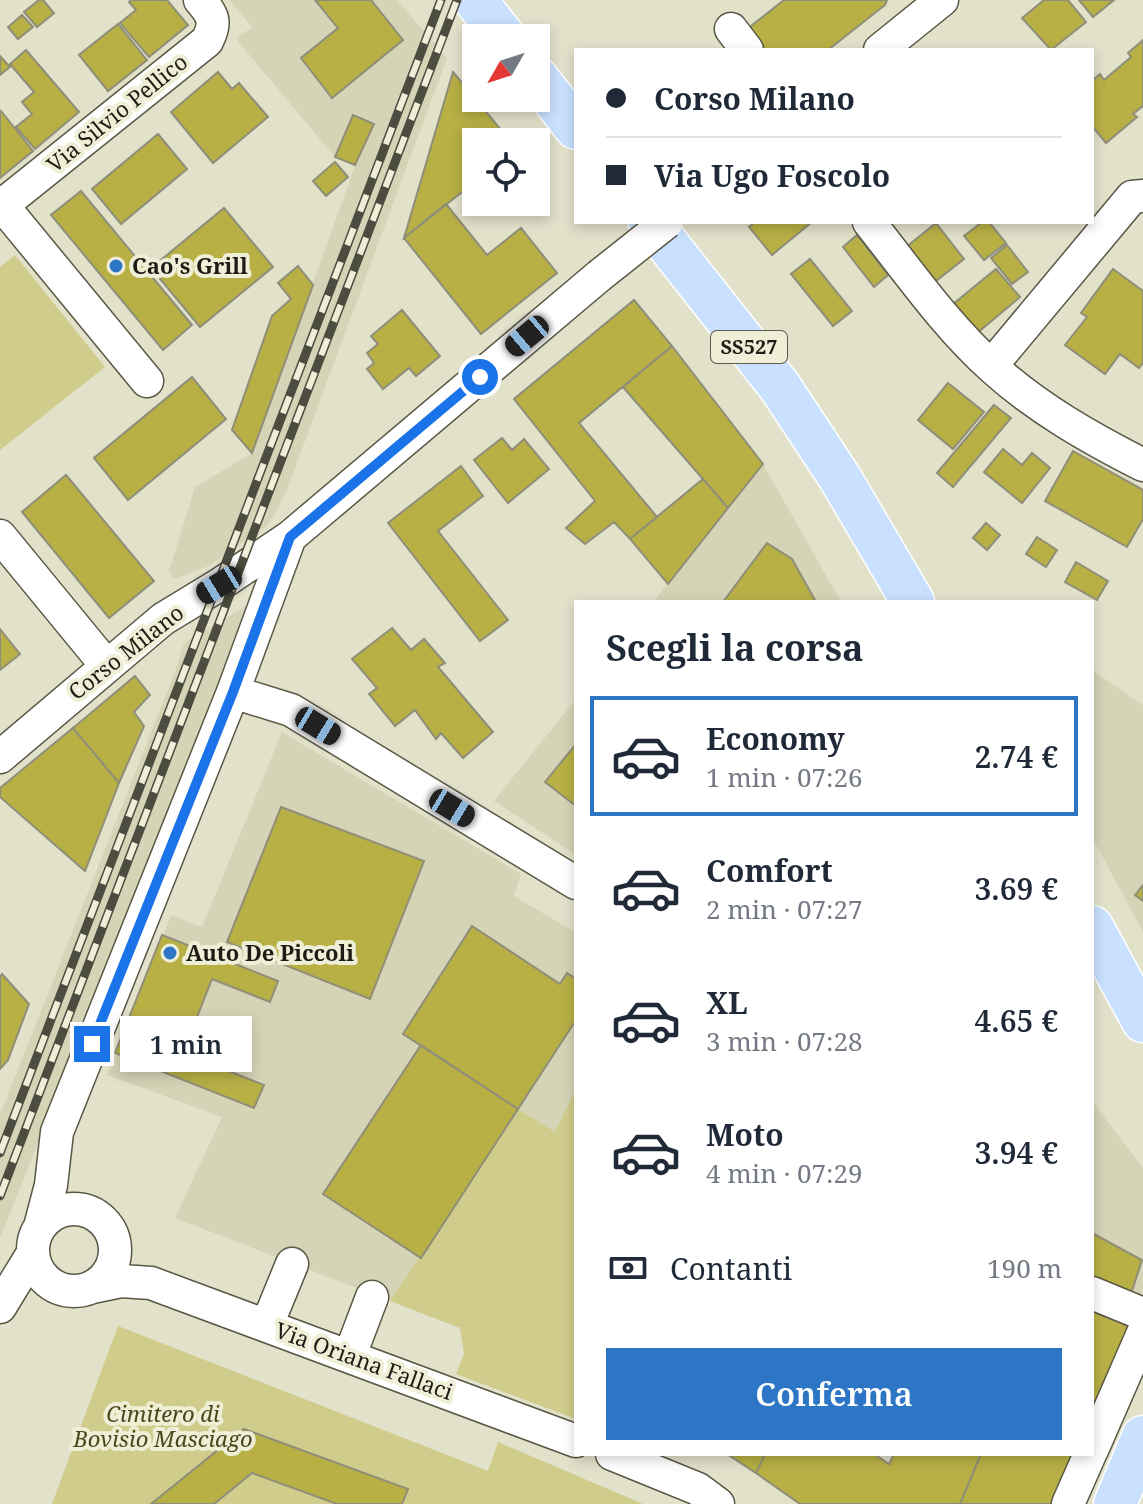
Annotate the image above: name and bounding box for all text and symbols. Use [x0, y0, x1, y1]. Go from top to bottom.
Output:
north arrow [462, 24, 550, 112]
map controls [462, 24, 550, 216]
street label: Via Silvio Pellico [40, 46, 193, 178]
text: Corso Milano [654, 78, 855, 119]
button: locate [462, 128, 550, 216]
text: Via Ugo Foscolo [654, 155, 890, 196]
place label: Cao's Grill [132, 250, 248, 280]
marker: Cao's Grill [107, 257, 125, 275]
car [501, 311, 553, 361]
road number: SS527 [711, 331, 787, 363]
route start [462, 359, 498, 395]
car [192, 562, 246, 608]
street label: Corso Milano [62, 597, 189, 706]
text: Scegli la corsa [606, 623, 864, 672]
car [291, 703, 345, 749]
text: Economy [706, 718, 845, 759]
icon: car [610, 720, 682, 792]
text: 2.74 € [974, 736, 1058, 777]
text: 1 min · 07:26 [706, 759, 863, 795]
car [425, 785, 479, 831]
text: Comfort [706, 850, 833, 891]
icon: car [610, 852, 682, 924]
text: 3.69 € [974, 868, 1058, 909]
text: 2 min · 07:27 [706, 891, 863, 927]
place label: Auto De Piccoli [186, 937, 354, 967]
marker: Auto De Piccoli [161, 944, 179, 962]
text: XL [706, 982, 748, 1023]
icon: car [610, 984, 682, 1056]
text: 4.65 € [974, 1000, 1058, 1041]
callout: 1 min [120, 1016, 252, 1072]
text: 3 min · 07:28 [706, 1023, 863, 1059]
route end [74, 1026, 110, 1062]
text: 1 min [150, 1026, 222, 1062]
text: Moto [706, 1114, 784, 1155]
icon: car [610, 1116, 682, 1188]
text: 3.94 € [974, 1132, 1058, 1173]
text: 4 min · 07:29 [706, 1155, 863, 1191]
icon: cash [606, 1246, 650, 1290]
text: Contanti [670, 1248, 792, 1289]
text: 190 m [987, 1250, 1062, 1286]
street label: Via Oriana Fallaci [271, 1314, 457, 1406]
button: Conferma [606, 1348, 1062, 1440]
park label: Cimitero di Bovisio Masciago [72, 1398, 253, 1453]

